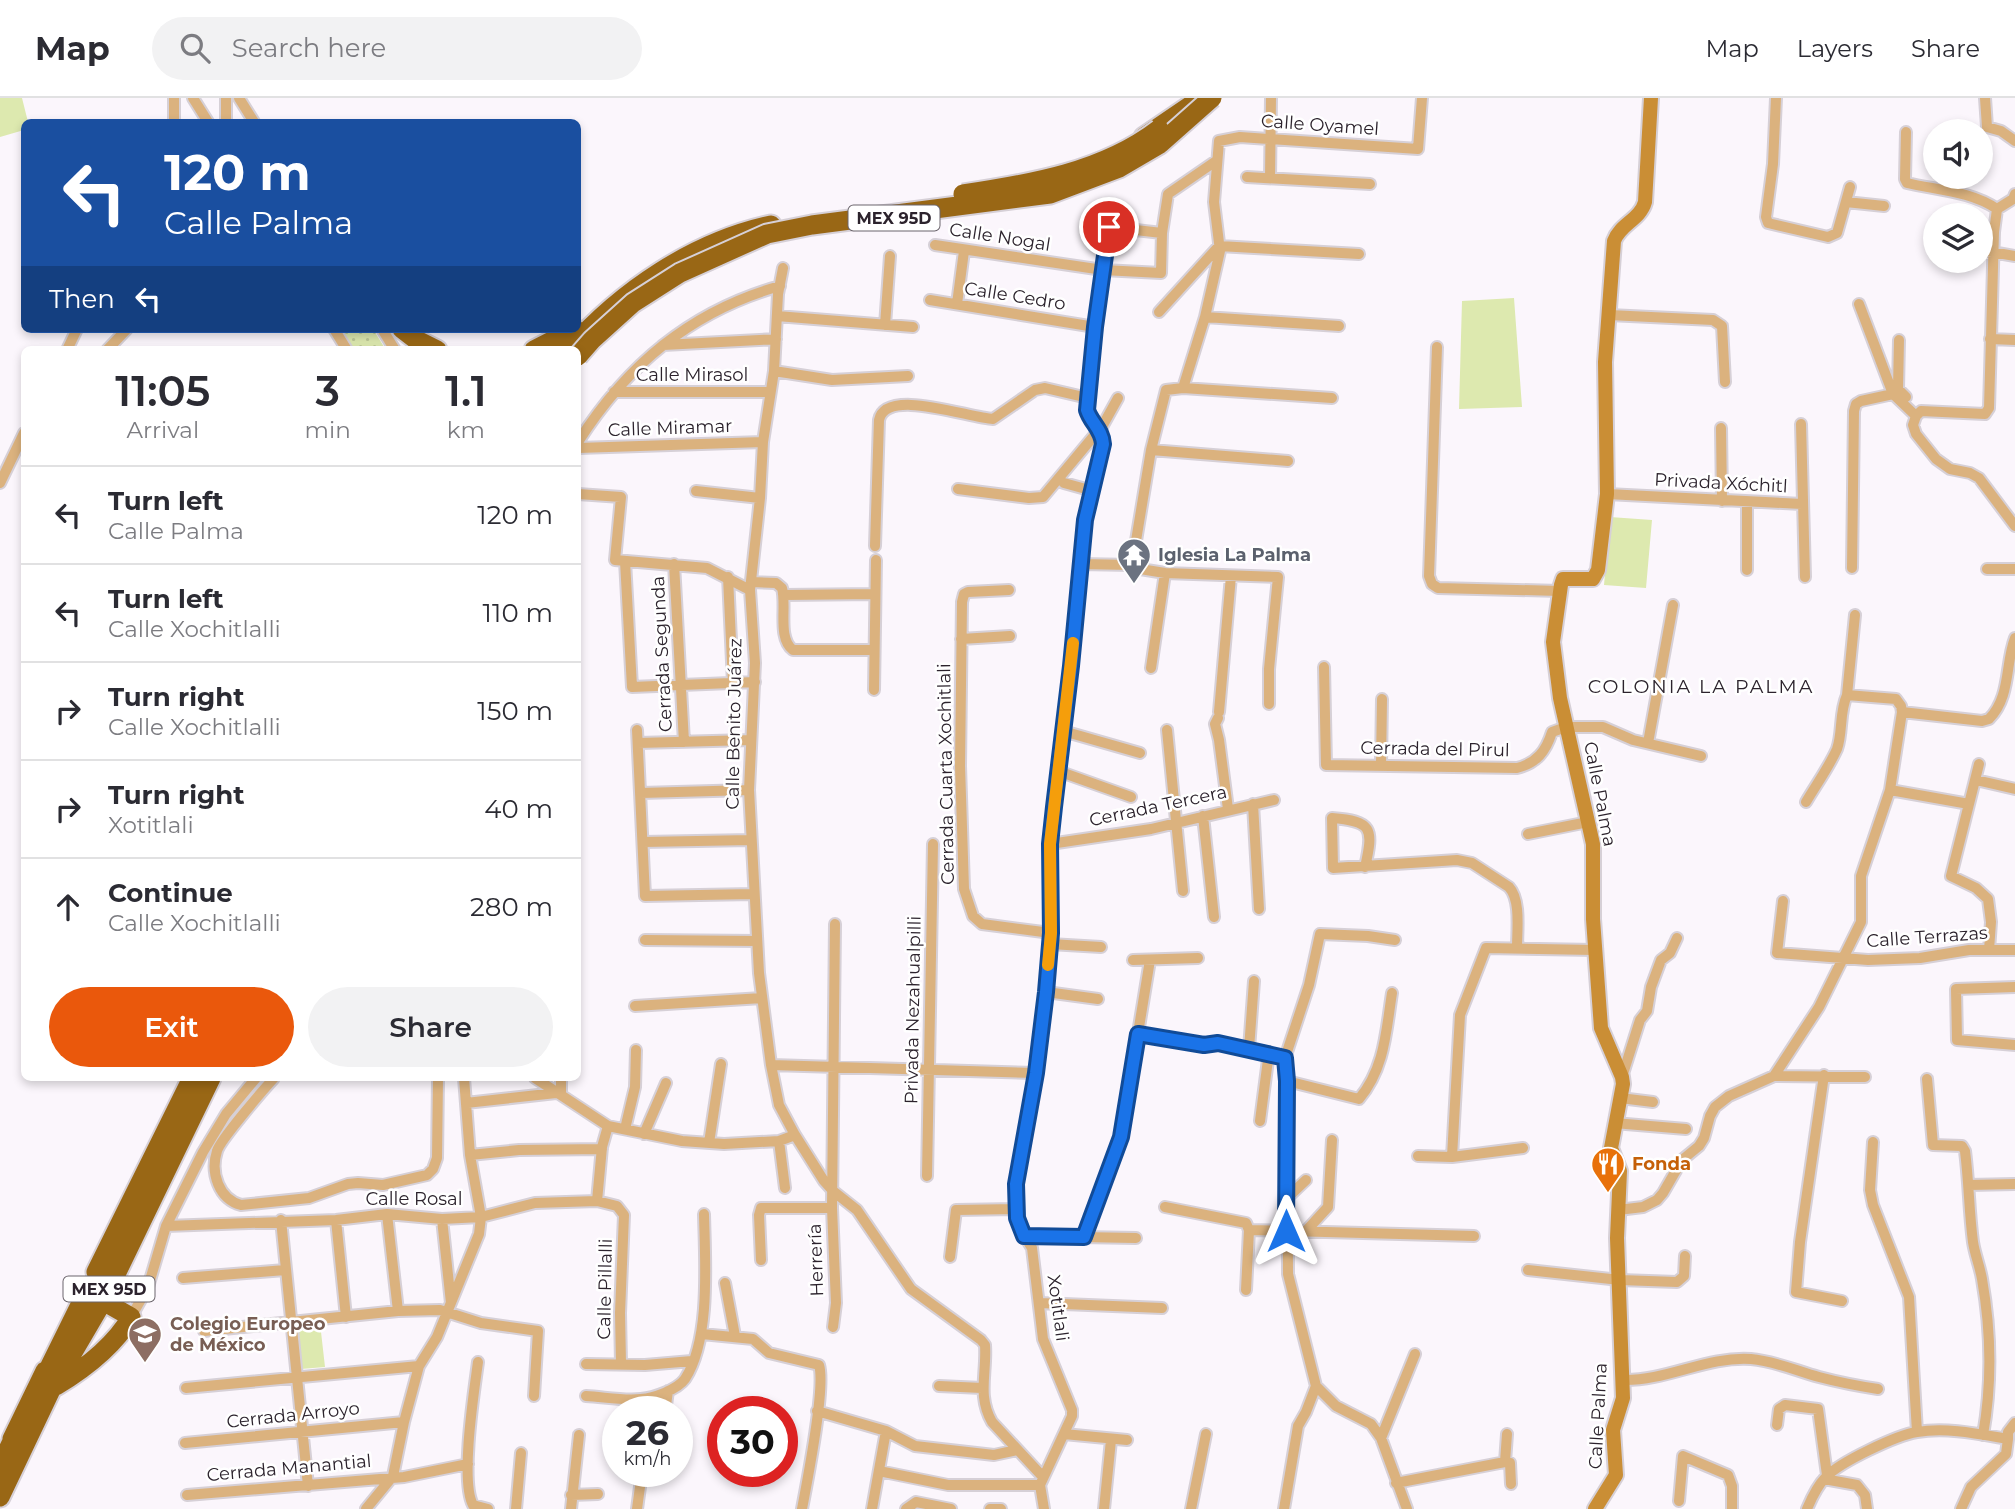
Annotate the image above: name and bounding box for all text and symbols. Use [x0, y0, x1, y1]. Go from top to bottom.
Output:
search box [152, 17, 642, 80]
text: Map [35, 28, 110, 68]
icon: search [176, 29, 214, 67]
text: Search here [232, 32, 386, 64]
text: Map [1705, 34, 1759, 63]
text: Layers [1797, 34, 1873, 63]
text: Share [1911, 34, 1980, 63]
street label: Calle Oyamel [1260, 110, 1380, 140]
map controls [1923, 119, 1993, 273]
button: sound [1923, 119, 1993, 189]
text: 120 m [164, 143, 311, 202]
icon: left [49, 147, 140, 238]
pin [1079, 197, 1139, 257]
text: Calle Palma [164, 203, 353, 242]
button: layers [1923, 203, 1993, 273]
road number: MEX 95D [848, 206, 940, 230]
icon: arrive [1090, 208, 1128, 246]
street label: Calle Nogal [948, 218, 1052, 256]
street label: Calle Cedro [963, 277, 1067, 315]
icon: left [129, 280, 167, 318]
text: Then [49, 283, 115, 315]
street label: Calle Mirasol [636, 364, 748, 386]
text: 11:05 [115, 365, 210, 417]
text: 3 [315, 365, 340, 417]
text: 1.1 [445, 365, 487, 417]
street label: Calle Miramar [607, 415, 733, 441]
text: Arrival [127, 416, 199, 444]
text: min [305, 416, 351, 444]
text: km [447, 416, 485, 444]
street label: Privada Xóchitl [1654, 469, 1788, 497]
text: Turn left [108, 485, 224, 517]
icon: left [49, 496, 87, 534]
text: 120 m [477, 499, 553, 531]
text: Calle Palma [108, 517, 244, 545]
temple icon: Iglesia La Palma [1115, 536, 1153, 585]
place label: Iglesia La Palma [1158, 544, 1311, 566]
street label: Cerrada Segunda [647, 575, 677, 733]
text: Turn left [108, 583, 224, 615]
icon: left [49, 594, 87, 632]
text: 110 m [483, 597, 553, 629]
text: Calle Xochitlalli [108, 615, 281, 643]
street label: Calle Benito Juárez [722, 638, 746, 810]
street label: Cerrada Cuarta Xochitlali [933, 663, 959, 885]
district label: COLONIA LA PALMA [1588, 675, 1814, 698]
text: Turn right [108, 681, 244, 713]
icon: right [49, 692, 87, 730]
text: 150 m [477, 695, 553, 727]
text: Calle Xochitlalli [108, 713, 281, 741]
street label: Cerrada del Pirul [1360, 737, 1510, 761]
street label: Calle Palma [1579, 740, 1621, 848]
text: Turn right [108, 779, 244, 811]
street label: Cerrada Tercera [1087, 781, 1229, 831]
icon: right [49, 790, 87, 828]
text: 40 m [484, 793, 553, 825]
text: Xotitlali [108, 811, 194, 839]
text: Continue [108, 877, 233, 909]
icon: ahead [49, 888, 87, 926]
text: 280 m [470, 891, 553, 923]
text: Calle Xochitlalli [108, 909, 281, 937]
street label: Privada Nezahualpilli [900, 916, 926, 1104]
street label: Calle Terrazas [1866, 922, 1989, 952]
button: Exit [49, 987, 294, 1067]
button: Share [308, 987, 553, 1067]
restaurant icon: Fonda [1589, 1145, 1627, 1194]
place label: Fonda [1632, 1153, 1691, 1175]
street label: Calle Rosal [365, 1188, 463, 1210]
position arrow [1249, 1194, 1323, 1268]
street label: Herrería [804, 1223, 828, 1297]
street label: Calle Pillalli [593, 1238, 617, 1340]
street label: Xotitlali [1042, 1273, 1074, 1343]
road number: MEX 95D [64, 1276, 154, 1302]
place label: Colegio Europeo de México [170, 1313, 326, 1356]
school or university icon: Colegio Europeo de México [126, 1315, 164, 1364]
street label: Calle Palma [1584, 1362, 1612, 1470]
speed limit sign: 30 [707, 1396, 798, 1487]
street label: Cerrada Arroyo [225, 1397, 361, 1433]
text: 26 [626, 1411, 669, 1454]
text: km/h [623, 1448, 672, 1470]
street label: Cerrada Manantial [206, 1450, 372, 1486]

